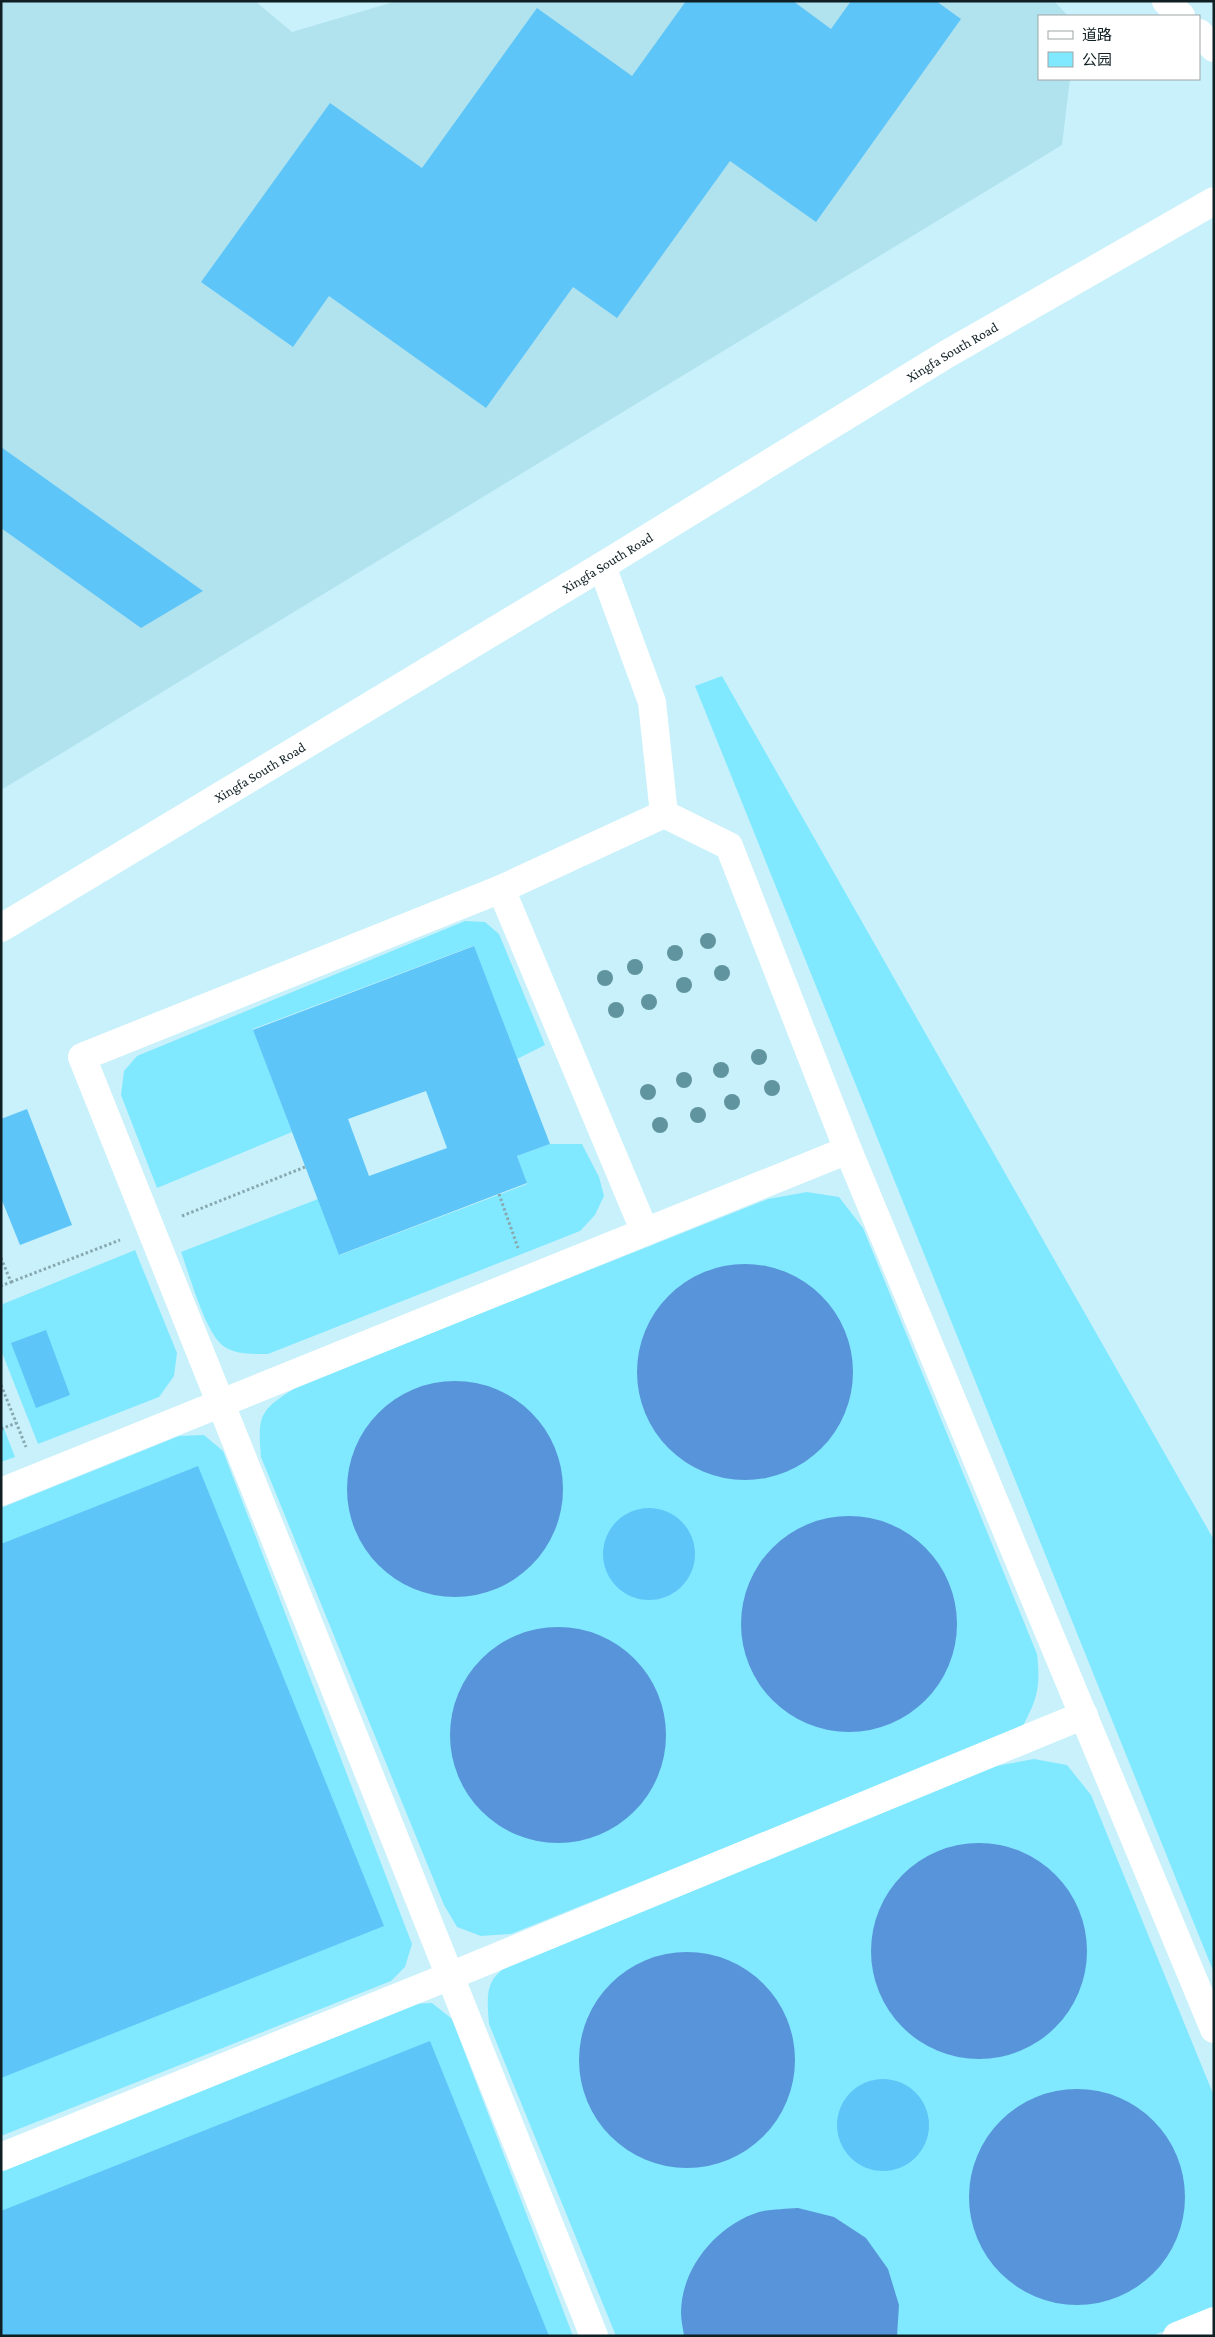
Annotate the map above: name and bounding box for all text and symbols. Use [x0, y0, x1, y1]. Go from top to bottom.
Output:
legend [1038, 15, 1200, 80]
text: 道路 [1082, 27, 1112, 43]
text: 公园 [1082, 52, 1112, 68]
street label: Xingfa South Road [903, 318, 1001, 385]
street label: Xingfa South Road [559, 528, 656, 596]
street label: Xingfa South Road [211, 738, 309, 806]

